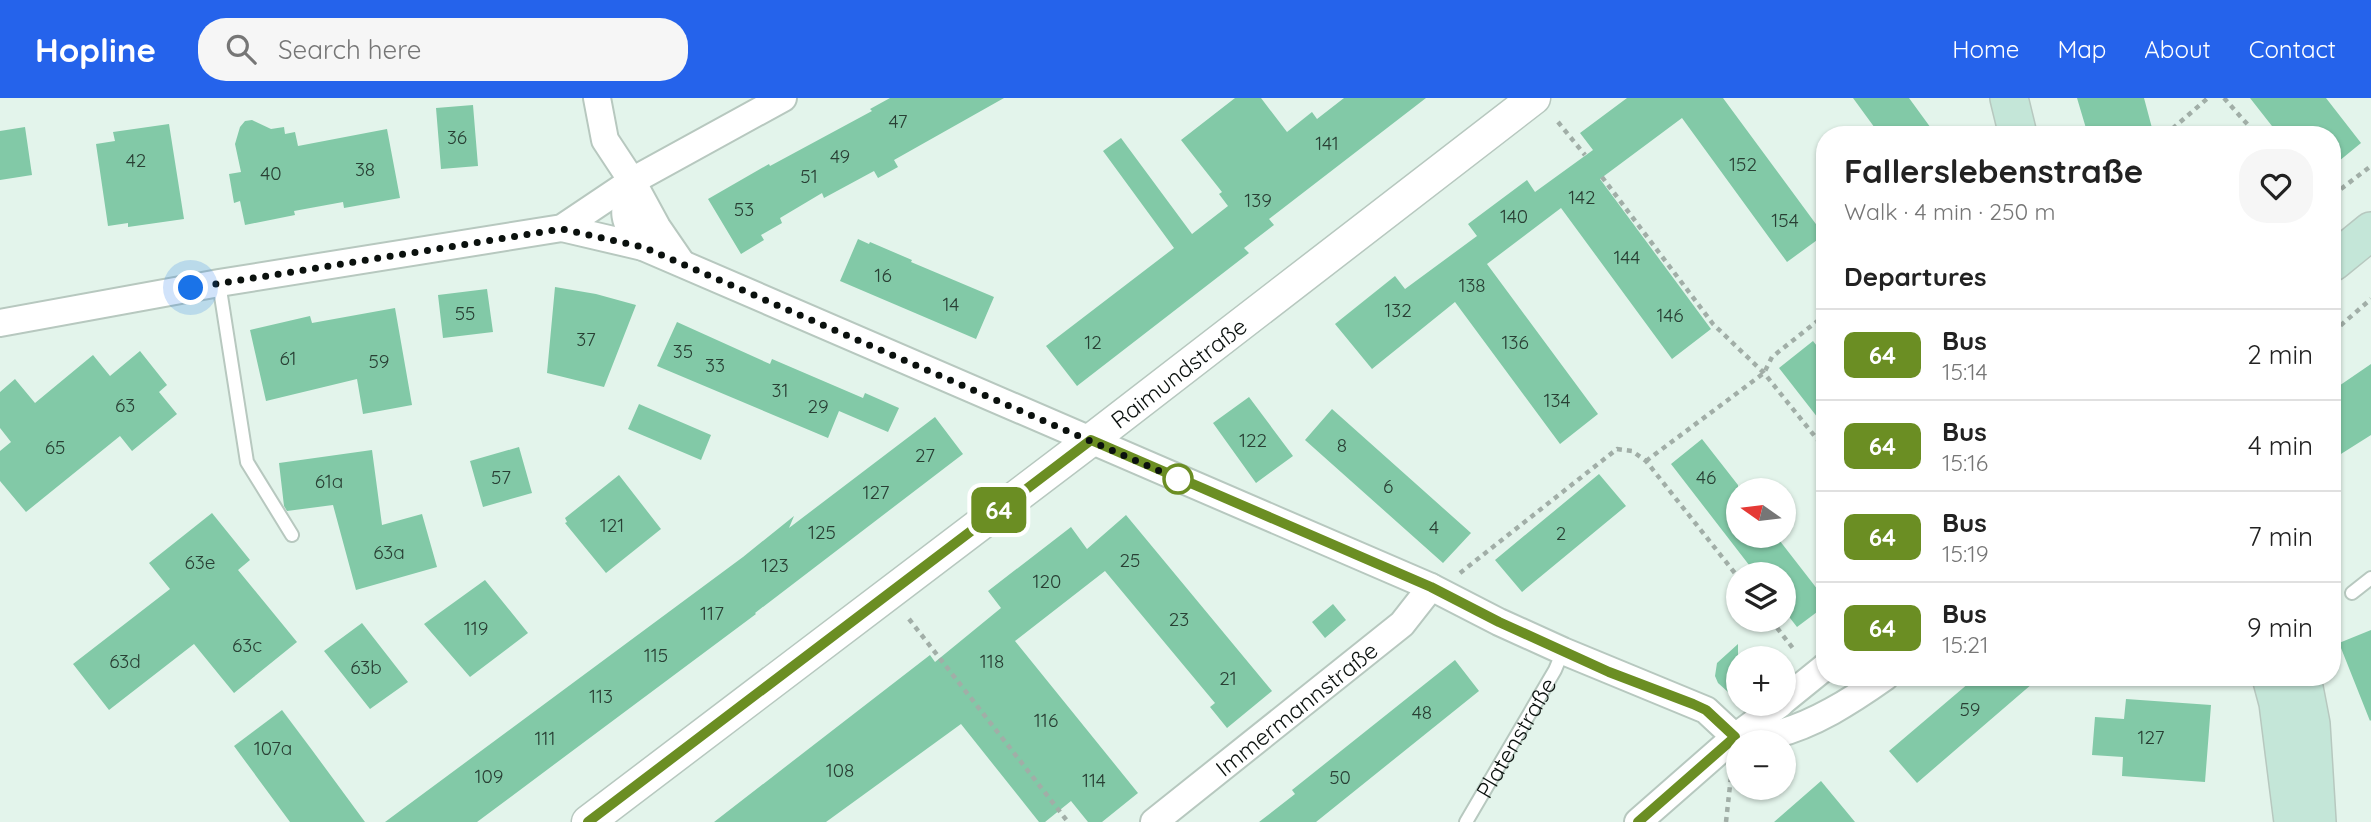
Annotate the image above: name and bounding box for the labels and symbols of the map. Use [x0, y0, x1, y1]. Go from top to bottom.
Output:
house number: 47 [888, 109, 908, 133]
house number: 36 [447, 125, 467, 149]
house number: 141 [1315, 131, 1339, 155]
house number: 49 [830, 144, 850, 168]
house number: 42 [126, 148, 146, 172]
house number: 152 [1729, 152, 1757, 176]
house number: 38 [355, 157, 375, 181]
house number: 40 [260, 161, 282, 185]
house number: 51 [800, 164, 818, 188]
house number: 142 [1568, 185, 1596, 209]
house number: 139 [1244, 188, 1272, 212]
house number: 53 [734, 197, 754, 221]
house number: 140 [1500, 204, 1528, 228]
house number: 154 [1771, 208, 1799, 232]
house number: 144 [1614, 245, 1640, 269]
house number: 16 [874, 263, 892, 287]
your location [173, 270, 208, 305]
house number: 138 [1458, 273, 1486, 297]
house number: 14 [943, 292, 959, 316]
house number: 132 [1384, 298, 1412, 322]
house number: 55 [455, 301, 475, 325]
house number: 146 [1657, 303, 1683, 327]
street label: Raimundstraße [1105, 311, 1252, 434]
house number: 37 [576, 327, 596, 351]
house number: 12 [1084, 330, 1102, 354]
house number: 136 [1501, 330, 1529, 354]
house number: 35 [673, 339, 693, 363]
house number: 61 [279, 346, 297, 370]
house number: 59 [369, 349, 389, 373]
house number: 33 [705, 353, 725, 377]
house number: 31 [772, 378, 789, 402]
house number: 134 [1544, 388, 1571, 412]
house number: 63 [115, 393, 135, 417]
house number: 29 [807, 394, 829, 418]
house number: 122 [1239, 428, 1267, 452]
house number: 8 [1337, 433, 1347, 457]
house number: 65 [45, 435, 65, 459]
house number: 27 [915, 443, 935, 467]
unlabelled marker [1163, 464, 1193, 494]
house number: 57 [491, 465, 511, 489]
house number: 46 [1696, 465, 1716, 489]
house number: 61a [315, 469, 343, 493]
house number: 6 [1383, 474, 1393, 498]
north arrow [1726, 478, 1796, 548]
house number: 127 [863, 480, 890, 504]
line badge: 64 [968, 487, 1030, 533]
house number: 121 [600, 513, 624, 537]
house number: 4 [1429, 515, 1439, 539]
house number: 125 [808, 520, 836, 544]
house number: 2 [1556, 521, 1566, 545]
house number: 63a [373, 540, 405, 564]
house number: 25 [1120, 548, 1140, 572]
house number: 63e [185, 550, 215, 574]
house number: 123 [761, 553, 789, 577]
house number: 120 [1033, 569, 1061, 593]
house number: 117 [700, 601, 724, 625]
house number: 23 [1169, 607, 1189, 631]
house number: 119 [464, 616, 488, 640]
house number: 63c [232, 633, 262, 657]
street label: Immermannstraße [1209, 635, 1383, 782]
house number: 115 [644, 643, 668, 667]
house number: 63d [109, 649, 141, 673]
house number: 118 [980, 649, 1004, 673]
house number: 63b [350, 655, 382, 679]
house number: 21 [1219, 666, 1237, 690]
street label: Platenstraße [1469, 672, 1562, 803]
house number: 113 [589, 684, 613, 708]
house number: 59 [1960, 697, 1980, 721]
house number: 48 [1412, 700, 1432, 724]
house number: 116 [1034, 708, 1058, 732]
house number: 127 [2138, 725, 2165, 749]
house number: 111 [534, 726, 556, 750]
house number: 107a [254, 736, 292, 760]
house number: 108 [826, 758, 854, 782]
house number: 109 [475, 764, 503, 788]
house number: 50 [1329, 765, 1351, 789]
house number: 114 [1082, 768, 1106, 792]

